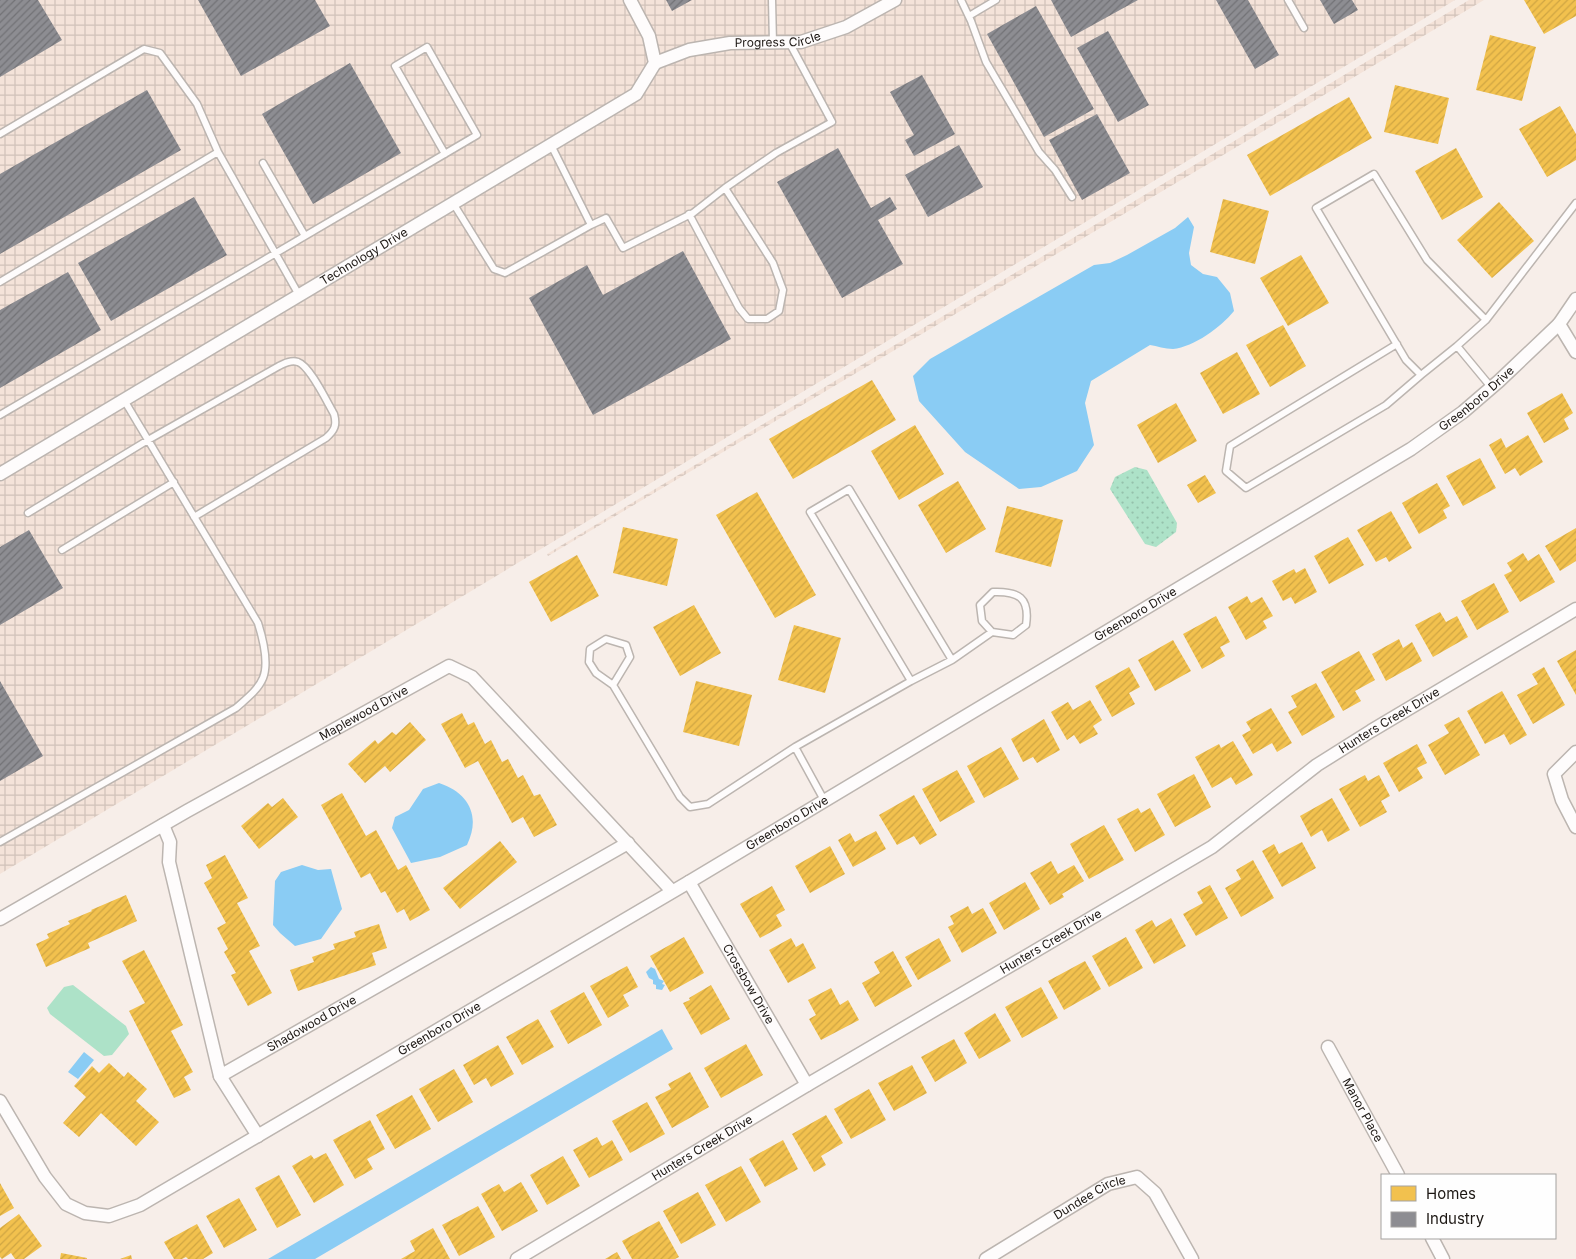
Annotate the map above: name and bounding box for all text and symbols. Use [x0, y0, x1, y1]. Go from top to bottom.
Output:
street label: Progress Circle [735, 28, 823, 50]
street label: Technology Drive [317, 224, 410, 288]
street label: Greenboro Drive [1435, 363, 1517, 434]
street label: Greenboro Drive [1091, 583, 1179, 644]
street label: Maplewood Drive [317, 682, 411, 743]
street label: Hunters Creek Drive [1336, 684, 1442, 756]
street label: Greenboro Drive [743, 792, 831, 853]
street label: Hunters Creek Drive [997, 906, 1104, 977]
street label: Crossbow Drive [720, 941, 778, 1027]
street label: Shadowood Drive [264, 992, 359, 1055]
street label: Greenboro Drive [395, 998, 483, 1059]
street label: Manor Place [1339, 1075, 1387, 1145]
street label: Hunters Creek Drive [649, 1111, 755, 1183]
street label: Dundee Circle [1051, 1172, 1127, 1223]
legend [1381, 1174, 1556, 1239]
text: Homes [1426, 1184, 1476, 1203]
text: Industry [1426, 1209, 1485, 1228]

